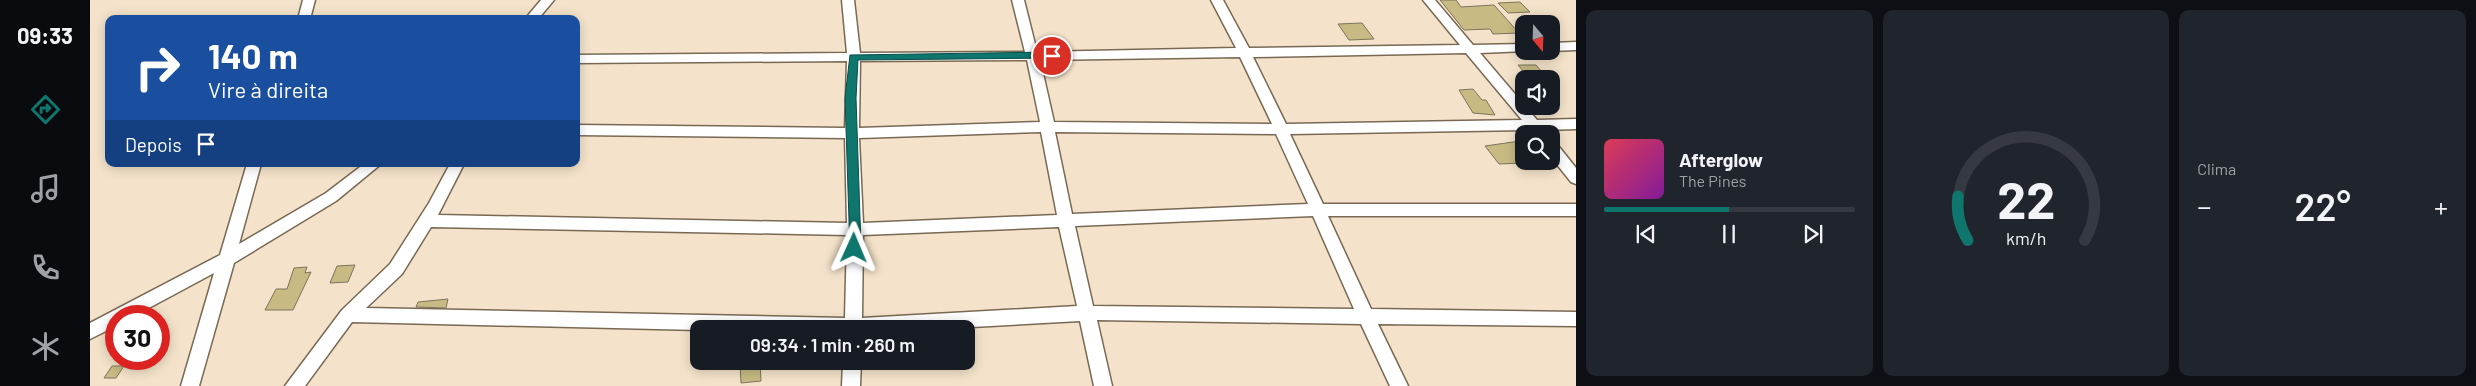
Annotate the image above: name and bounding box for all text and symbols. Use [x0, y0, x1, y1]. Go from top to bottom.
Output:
north arrow [1515, 15, 1560, 60]
map controls [1515, 15, 1560, 170]
text: 09:33 [17, 22, 73, 48]
text: 140 m [208, 34, 298, 76]
icon: right [125, 35, 190, 100]
pin [1031, 35, 1073, 77]
icon: arrive [1038, 42, 1066, 70]
button: sound [1515, 70, 1560, 115]
text: Vire à direita [208, 76, 328, 102]
icon: directions [28, 92, 63, 127]
button: search [1515, 125, 1560, 170]
icon: arrive [192, 130, 220, 158]
text: Depois [125, 133, 182, 156]
text: Afterglow [1679, 148, 1763, 171]
text: Clima [2197, 159, 2236, 178]
text: 22 [1997, 167, 2055, 229]
icon: music [28, 171, 63, 206]
text: The Pines [1679, 171, 1747, 190]
text: 22° [2295, 183, 2351, 229]
text: − [2197, 189, 2211, 223]
text: + [2434, 189, 2448, 223]
icon: previous [1632, 220, 1660, 248]
icon: pause [1715, 220, 1743, 248]
icon: next [1799, 220, 1827, 248]
position arrow [827, 221, 879, 273]
text: km/h [2006, 227, 2046, 249]
icon: phone [28, 250, 63, 285]
speed limit sign: 30 [105, 305, 170, 370]
icon: climate [28, 329, 63, 364]
text: 09:34 · 1 min · 260 m [750, 333, 915, 356]

